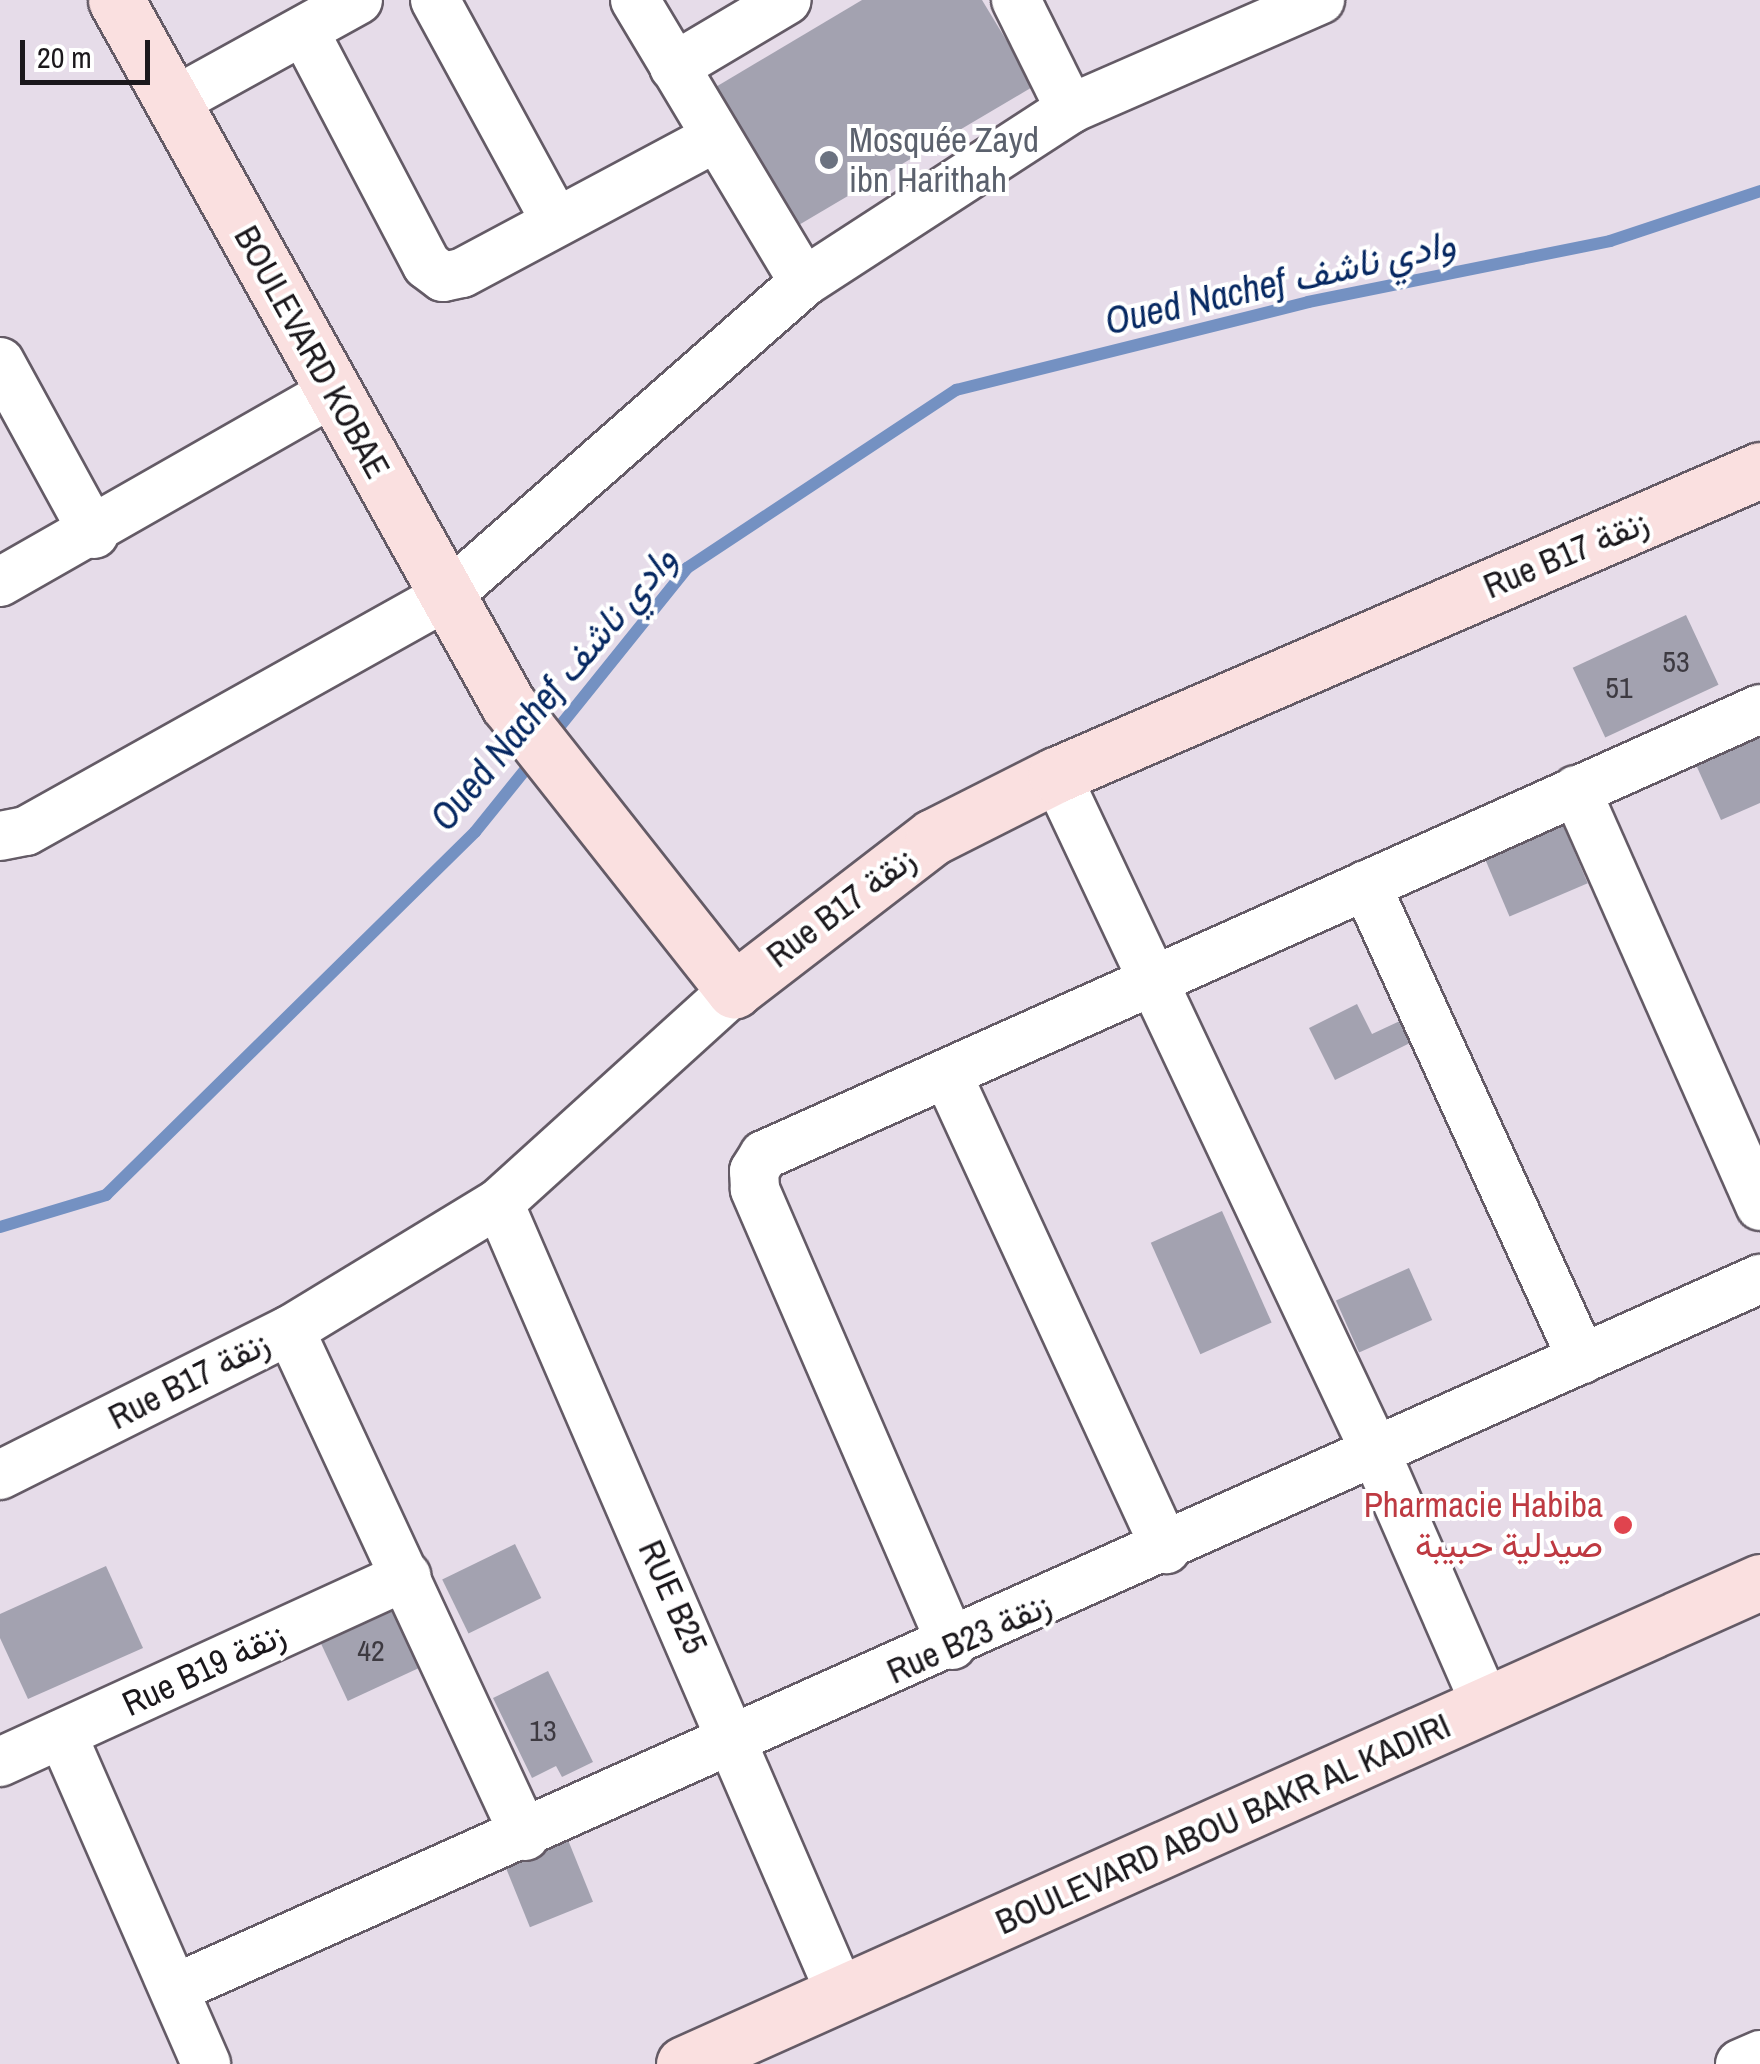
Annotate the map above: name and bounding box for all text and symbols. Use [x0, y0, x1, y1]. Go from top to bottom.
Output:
scale bar [25, 20, 155, 82]
text: 20 m [37, 37, 92, 77]
place label: Mosquée Zayd ibn Harithah [849, 119, 1039, 201]
marker: Mosquée Zayd ibn Harithah [818, 149, 840, 171]
street label: BOULEVARD KOBAE [225, 219, 399, 485]
water label: Oued Nachef وادي ناشف [1101, 220, 1459, 344]
street label: Rue B17 زنقة [1477, 501, 1655, 607]
water label: Oued Nachef وادي ناشف [421, 536, 685, 840]
house number: 53 [1662, 643, 1690, 679]
house number: 51 [1605, 669, 1633, 705]
street label: Rue B17 زنقة [759, 838, 923, 976]
street label: Rue B17 زنقة [102, 1322, 276, 1438]
place label: Pharmacie Habiba صيدلية حبيبة [1364, 1484, 1603, 1566]
marker: Pharmacie Habiba صيدلية حبيبة [1612, 1514, 1634, 1536]
street label: RUE B25 [629, 1534, 717, 1660]
street label: Rue B23 زنقة [881, 1583, 1057, 1693]
street label: Rue B19 زنقة [116, 1613, 292, 1725]
house number: 42 [357, 1632, 385, 1668]
street label: BOULEVARD ABOU BAKR AL KADIRI [987, 1704, 1459, 1944]
house number: 13 [529, 1712, 557, 1748]

